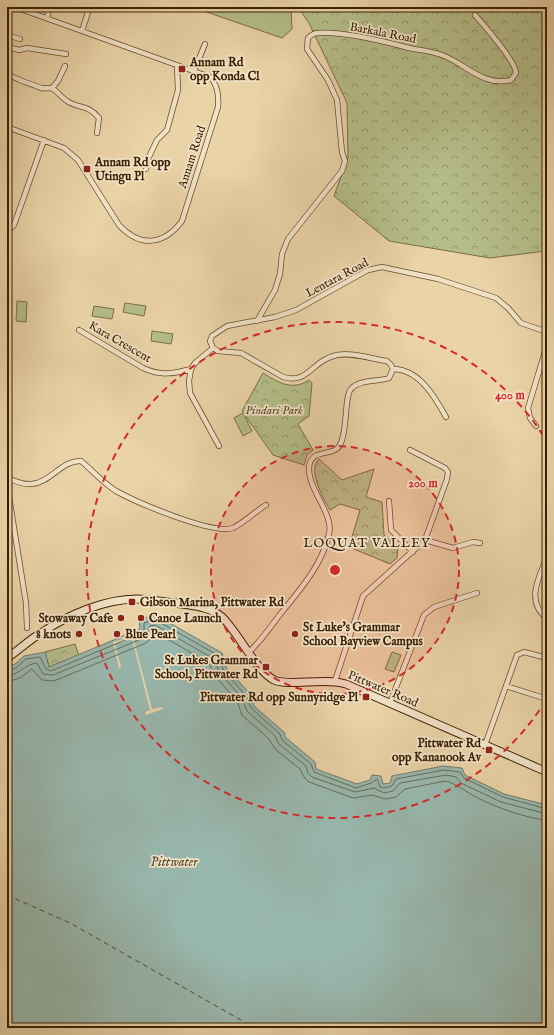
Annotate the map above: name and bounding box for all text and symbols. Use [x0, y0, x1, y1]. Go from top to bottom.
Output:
street label: Barkala Road [349, 19, 418, 47]
place label: Annam Rd opp Konda Cl [189, 55, 260, 85]
marker: Annam Rd opp Konda Cl [177, 64, 187, 74]
street label: Annam Road [175, 123, 209, 191]
place label: Annam Rd opp Utingu Pl [94, 155, 171, 185]
marker: Annam Rd opp Utingu Pl [82, 164, 92, 174]
street label: Lentara Road [303, 255, 372, 301]
street label: Kara Crescent [86, 318, 154, 366]
text: 400 m [495, 388, 526, 403]
park label: Pindari Park [245, 403, 303, 418]
text: 200 m [408, 476, 438, 491]
district label: LOQUAT VALLEY [303, 535, 431, 552]
centre of rings [328, 563, 342, 577]
place label: Gibson Marina, Pittwater Rd [140, 595, 285, 610]
marker: Gibson Marina, Pittwater Rd [127, 597, 137, 607]
place label: Stowaway Cafe [38, 611, 113, 627]
place label: Canoe Launch [149, 611, 222, 626]
marker: Stowaway Cafe [116, 613, 126, 623]
marker: Canoe Launch [136, 613, 146, 623]
place label: St Luke's Grammar School Bayview Campus [303, 620, 424, 650]
place label: 8 knots [36, 627, 72, 642]
place label: Blue Pearl [125, 627, 176, 642]
marker: 8 knots [74, 629, 84, 639]
marker: Blue Pearl [112, 629, 122, 639]
marker: St Luke's Grammar School Bayview Campus [290, 629, 300, 639]
place label: St Lukes Grammar School, Pittwater Rd [155, 653, 259, 682]
marker: St Lukes Grammar School, Pittwater Rd [261, 662, 271, 672]
street label: Pittwater Road [345, 667, 421, 711]
place label: Pittwater Rd opp Sunnyridge Pl [200, 690, 359, 706]
marker: Pittwater Rd opp Sunnyridge Pl [361, 692, 371, 702]
place label: Pittwater Rd opp Kananook Av [392, 736, 482, 766]
marker: Pittwater Rd opp Kananook Av [484, 745, 494, 755]
water label: Pittwater [150, 854, 198, 871]

